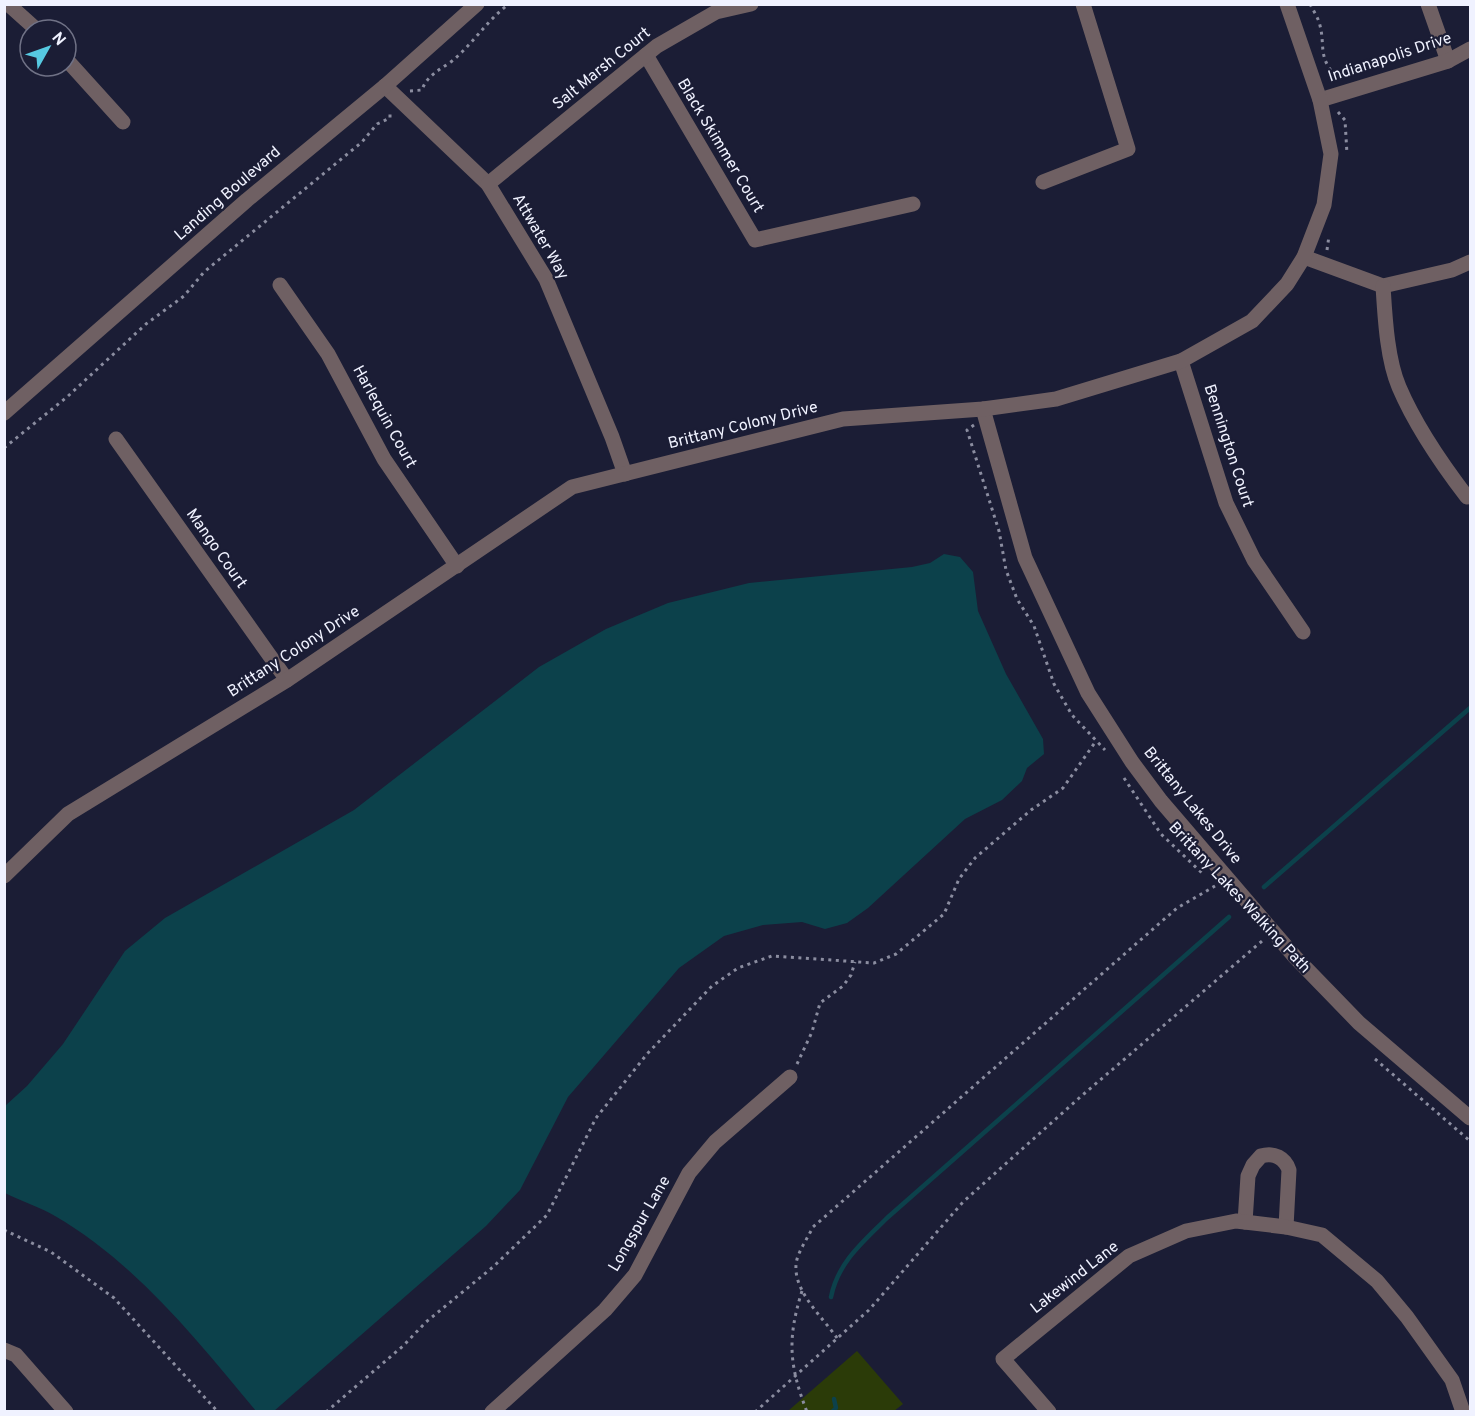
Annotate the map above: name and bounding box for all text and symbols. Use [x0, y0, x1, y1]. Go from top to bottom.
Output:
north arrow [18, 18, 78, 78]
street label: Salt Marsh Court [549, 23, 655, 115]
text: N [47, 29, 69, 50]
street label: Indianapolis Drive [1326, 29, 1454, 87]
street label: Black Skimmer Court [672, 75, 768, 217]
street label: Landing Boulevard [171, 142, 285, 246]
street label: Attwater Way [507, 190, 573, 284]
street label: Harlequin Court [348, 362, 420, 472]
street label: Bennington Court [1199, 382, 1257, 510]
street label: Brittany Colony Drive [666, 398, 820, 454]
street label: Mango Court [181, 505, 251, 593]
street label: Brittany Colony Drive [224, 602, 364, 702]
street label: Brittany Lakes Drive [1139, 743, 1245, 869]
street label: Brittany Lakes Walking Path [1164, 818, 1314, 978]
street label: Longspur Lane [605, 1173, 675, 1275]
street label: Lakewind Lane [1027, 1237, 1123, 1319]

